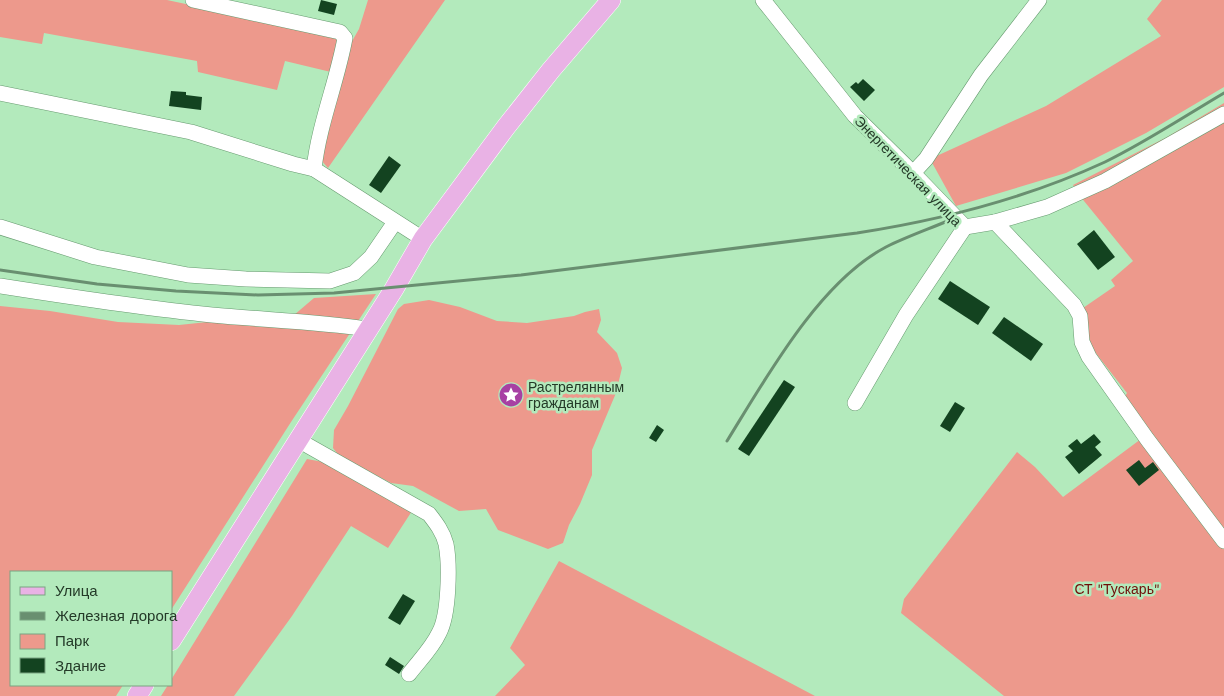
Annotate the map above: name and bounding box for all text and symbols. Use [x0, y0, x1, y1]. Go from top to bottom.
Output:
street label: Энергетическая улица [851, 113, 965, 230]
place label: Растрелянным гражданам [528, 379, 624, 411]
place icon: Растрелянным гражданам [498, 382, 524, 408]
legend [10, 571, 172, 686]
park label: СТ "Тускарь" [1074, 581, 1160, 597]
text: Улица [55, 582, 98, 600]
text: Железная дорога [55, 607, 178, 625]
text: Парк [55, 632, 89, 650]
text: Здание [55, 657, 106, 675]

